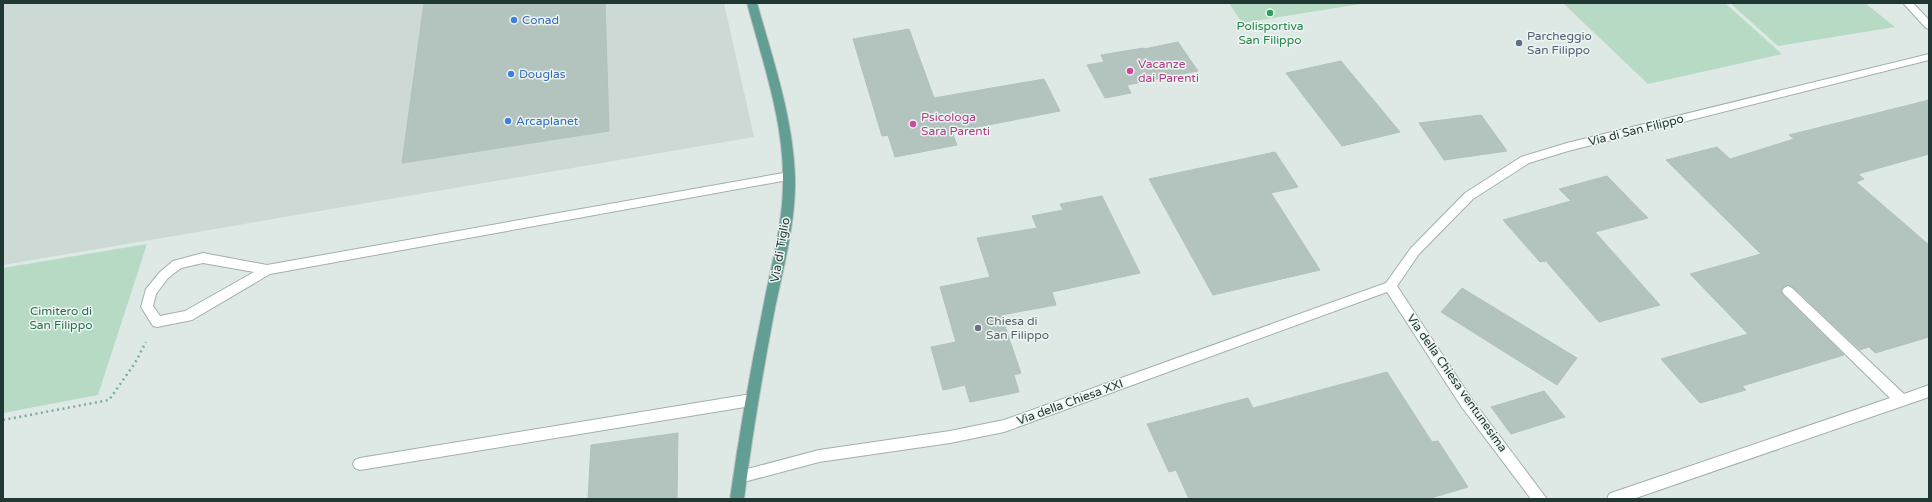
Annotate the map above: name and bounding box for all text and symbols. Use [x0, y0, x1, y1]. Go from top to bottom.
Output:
marker: Polisportiva San Filippo [1265, 8, 1275, 18]
place label: Conad [522, 13, 559, 27]
marker: Conad [509, 15, 519, 25]
place label: Polisportiva San Filippo [1237, 19, 1304, 47]
place label: Parcheggio San Filippo [1527, 29, 1592, 57]
marker: Parcheggio San Filippo [1514, 38, 1524, 48]
place label: Vacanze dai Parenti [1138, 57, 1199, 85]
marker: Vacanze dai Parenti [1125, 66, 1135, 76]
place label: Douglas [519, 67, 566, 81]
marker: Douglas [506, 69, 516, 79]
place label: Psicologa Sara Parenti [921, 110, 990, 138]
street label: Via di San Filippo [1587, 111, 1685, 149]
place label: Arcaplanet [516, 114, 579, 128]
marker: Arcaplanet [503, 116, 513, 126]
marker: Psicologa Sara Parenti [908, 119, 918, 129]
street label: Via di Tiglio [767, 216, 793, 284]
park label: Cimitero di San Filippo [29, 304, 93, 332]
street label: Via della Chiesa ventunesima [1404, 311, 1510, 455]
place label: Chiesa di San Filippo [986, 314, 1049, 342]
marker: Chiesa di San Filippo [973, 323, 983, 333]
street label: Via della Chiesa XXI [1015, 376, 1125, 428]

